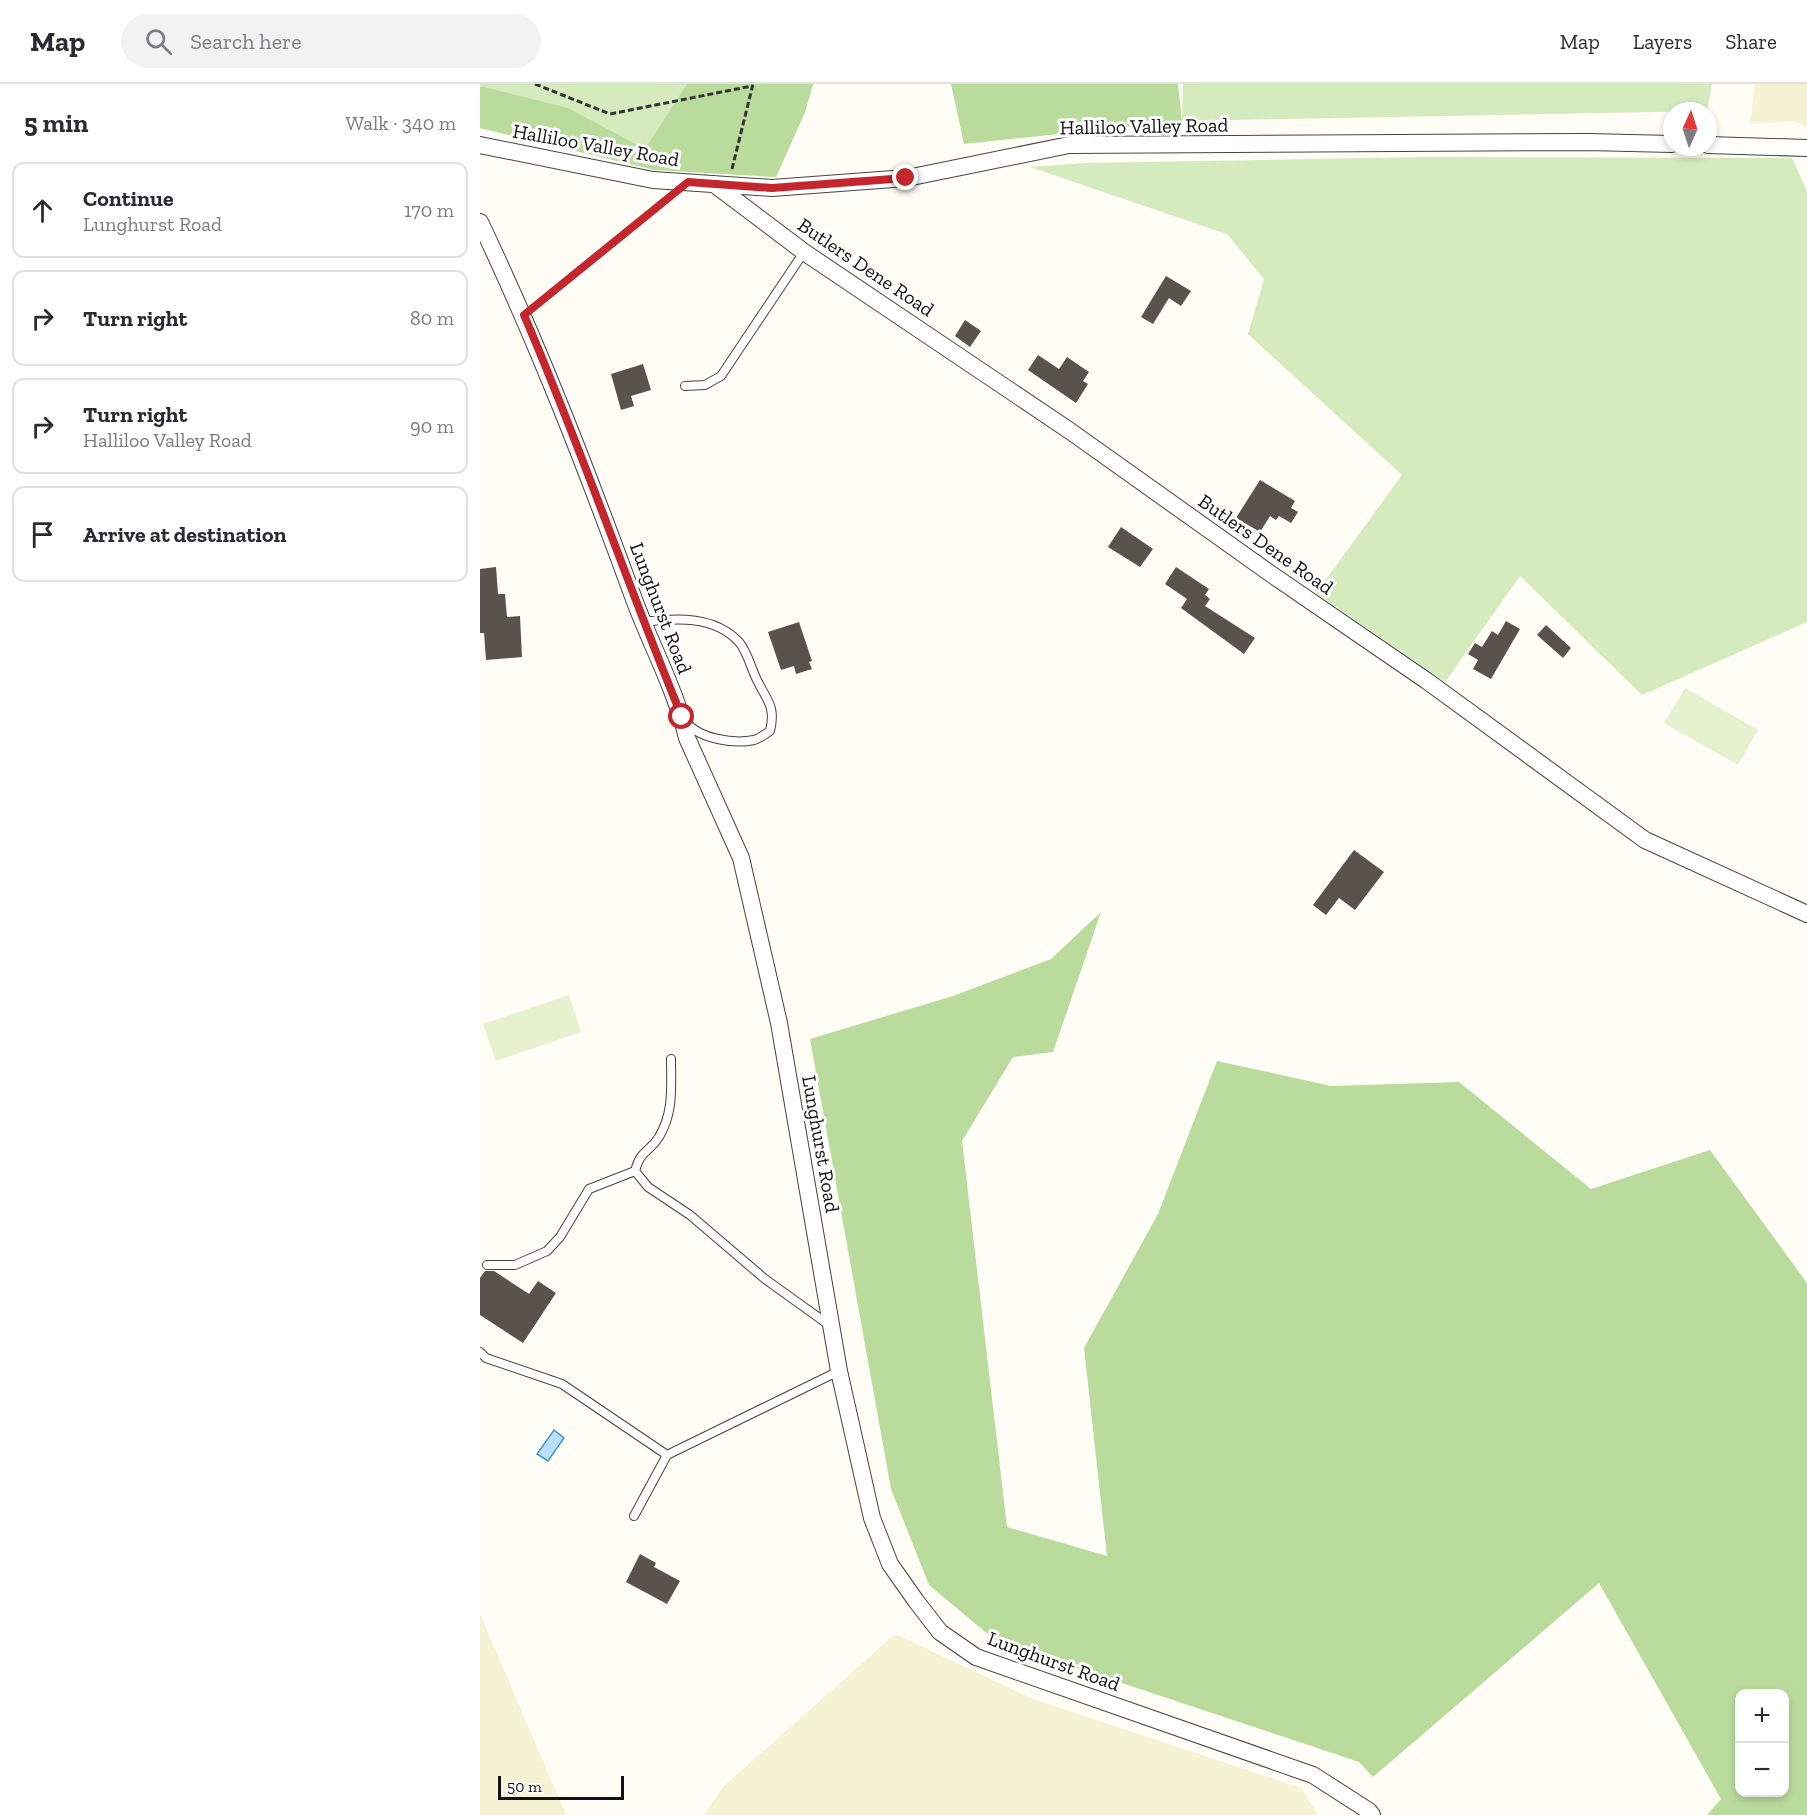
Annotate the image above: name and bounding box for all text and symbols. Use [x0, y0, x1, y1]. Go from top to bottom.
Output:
search box [121, 14, 541, 68]
text: Map [30, 25, 85, 58]
icon: search [142, 25, 175, 58]
text: Search here [190, 28, 302, 55]
text: Map [1560, 29, 1600, 54]
text: Layers [1633, 29, 1692, 54]
text: Share [1725, 29, 1777, 54]
north arrow [1663, 102, 1717, 156]
text: 5 min [24, 107, 88, 139]
text: Walk · 340 m [345, 111, 456, 135]
street label: Halliloo Valley Road [1059, 113, 1229, 139]
street label: Halliloo Valley Road [511, 119, 681, 171]
route end [892, 164, 918, 190]
text: Continue [83, 185, 174, 212]
icon: ahead [26, 194, 59, 227]
text: 170 m [404, 198, 454, 222]
text: Lunghurst Road [83, 212, 222, 236]
street label: Butlers Dene Road [793, 213, 939, 321]
icon: right [26, 302, 59, 335]
text: Turn right [83, 305, 187, 332]
text: 80 m [410, 306, 454, 330]
text: Turn right [83, 401, 187, 428]
icon: right [26, 410, 59, 443]
text: 90 m [410, 414, 454, 438]
text: Halliloo Valley Road [83, 428, 252, 452]
street label: Butlers Dene Road [1194, 489, 1338, 599]
icon: arrive [26, 518, 59, 551]
text: Arrive at destination [83, 521, 286, 548]
street label: Lunghurst Road [625, 539, 697, 677]
route start [668, 703, 694, 729]
street label: Lunghurst Road [797, 1074, 845, 1215]
street label: Lunghurst Road [985, 1626, 1123, 1696]
map controls [1735, 1689, 1789, 1797]
button: + [1735, 1689, 1789, 1743]
button: − [1735, 1743, 1789, 1797]
scale bar [498, 1773, 624, 1800]
text: 50 m [507, 1777, 542, 1796]

